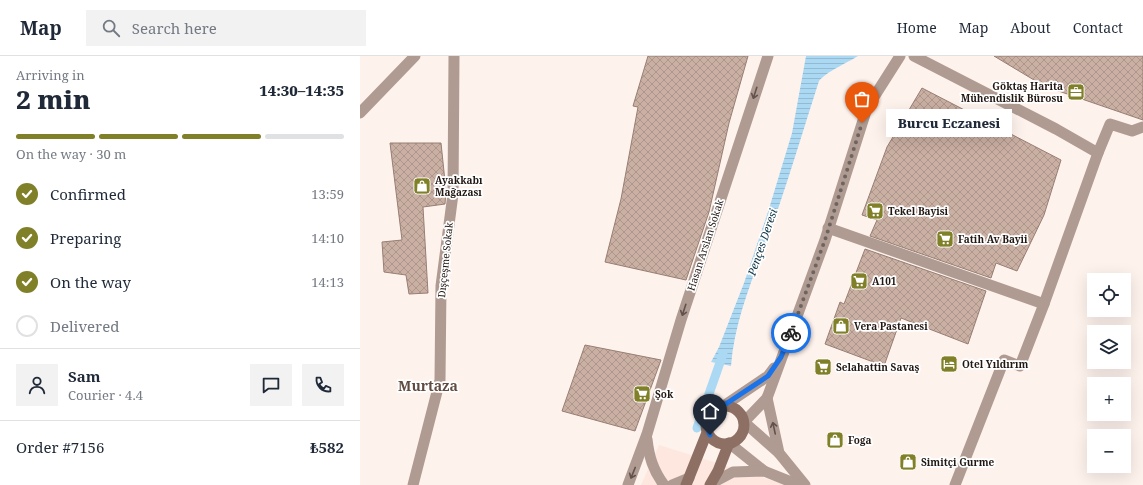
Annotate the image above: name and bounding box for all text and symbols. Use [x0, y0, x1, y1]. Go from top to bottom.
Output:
search box [86, 10, 366, 46]
text: Map [20, 15, 62, 41]
icon: search [100, 17, 122, 39]
text: Search here [132, 18, 217, 38]
text: Home [897, 18, 937, 37]
text: Map [959, 18, 988, 37]
text: About [1010, 18, 1051, 37]
text: Contact [1073, 18, 1123, 37]
text: Arriving in [16, 66, 85, 84]
place label: Göktaş Harita Mühendislik Bürosu [961, 79, 1063, 105]
text: 14:30–14:35 [259, 80, 344, 100]
text: 2 min [16, 81, 91, 117]
pin [845, 82, 879, 123]
office icon: Göktaş Harita Mühendislik Bürosu [1066, 82, 1086, 102]
one-way arrow [751, 87, 759, 99]
icon: bag [851, 88, 873, 110]
callout: Burcu Eczanesi [886, 109, 1012, 137]
text: Burcu Eczanesi [898, 114, 1000, 132]
text: On the way · 30 m [16, 145, 126, 163]
place label: Ayakkabı Mağazası [435, 173, 483, 199]
shop icon: Ayakkabı Mağazası [412, 176, 432, 196]
icon: check [16, 183, 38, 205]
text: Confirmed [50, 184, 126, 204]
text: 13:59 [311, 185, 344, 203]
street label: Hasan Arslan Sokak [684, 197, 726, 293]
supermarket icon: Tekel Bayisi [865, 201, 885, 221]
place label: Tekel Bayisi [888, 204, 949, 218]
water label: Pençes Deresi [743, 206, 781, 278]
street label: Dışçeşme Sokak [434, 221, 456, 298]
icon: check [16, 227, 38, 249]
text: Preparing [50, 228, 121, 248]
text: 14:10 [311, 229, 344, 247]
supermarket icon: Fatih Av Bayii [935, 229, 955, 249]
place label: Fatih Av Bayii [958, 232, 1028, 246]
icon: check [16, 271, 38, 293]
supermarket icon: A101 [849, 271, 869, 291]
text: On the way [50, 272, 131, 292]
text: 14:13 [311, 273, 344, 291]
map controls [1087, 273, 1131, 473]
button: locate [1087, 273, 1131, 317]
place label: A101 [872, 274, 897, 288]
one-way arrow [680, 303, 687, 316]
courier [771, 313, 811, 353]
text: Delivered [50, 316, 119, 336]
shop icon: Vera Pastanesi [831, 316, 851, 336]
place label: Vera Pastanesi [854, 319, 928, 333]
icon: bike [780, 322, 802, 344]
button: layers [1087, 325, 1131, 369]
hotel icon: Otel Yıldırım [939, 354, 959, 374]
supermarket icon: Selahattin Savaş [813, 357, 833, 377]
place label: Otel Yıldırım [962, 357, 1028, 371]
place label: Selahattin Savaş [836, 360, 919, 374]
button: person [16, 364, 58, 406]
button: chat [250, 364, 292, 406]
button: phone [302, 364, 344, 406]
text: Sam [68, 366, 100, 386]
district label: Murtaza [398, 376, 458, 395]
button: + [1087, 377, 1131, 421]
supermarket icon: Şok [632, 384, 652, 404]
text: Courier · 4.4 [68, 386, 143, 404]
place label: Şok [655, 387, 674, 401]
pin [693, 394, 727, 435]
icon: home [699, 400, 721, 422]
one-way arrow [769, 422, 777, 435]
button: − [1087, 429, 1131, 473]
shop icon: Foga [825, 430, 845, 450]
place label: Foga [848, 433, 872, 447]
text: Order #7156 [16, 437, 104, 457]
text: ₺582 [310, 437, 344, 457]
shop icon: Simitçi Gurme [898, 452, 918, 472]
place label: Simitçi Gurme [921, 455, 995, 469]
one-way arrow [628, 467, 636, 479]

